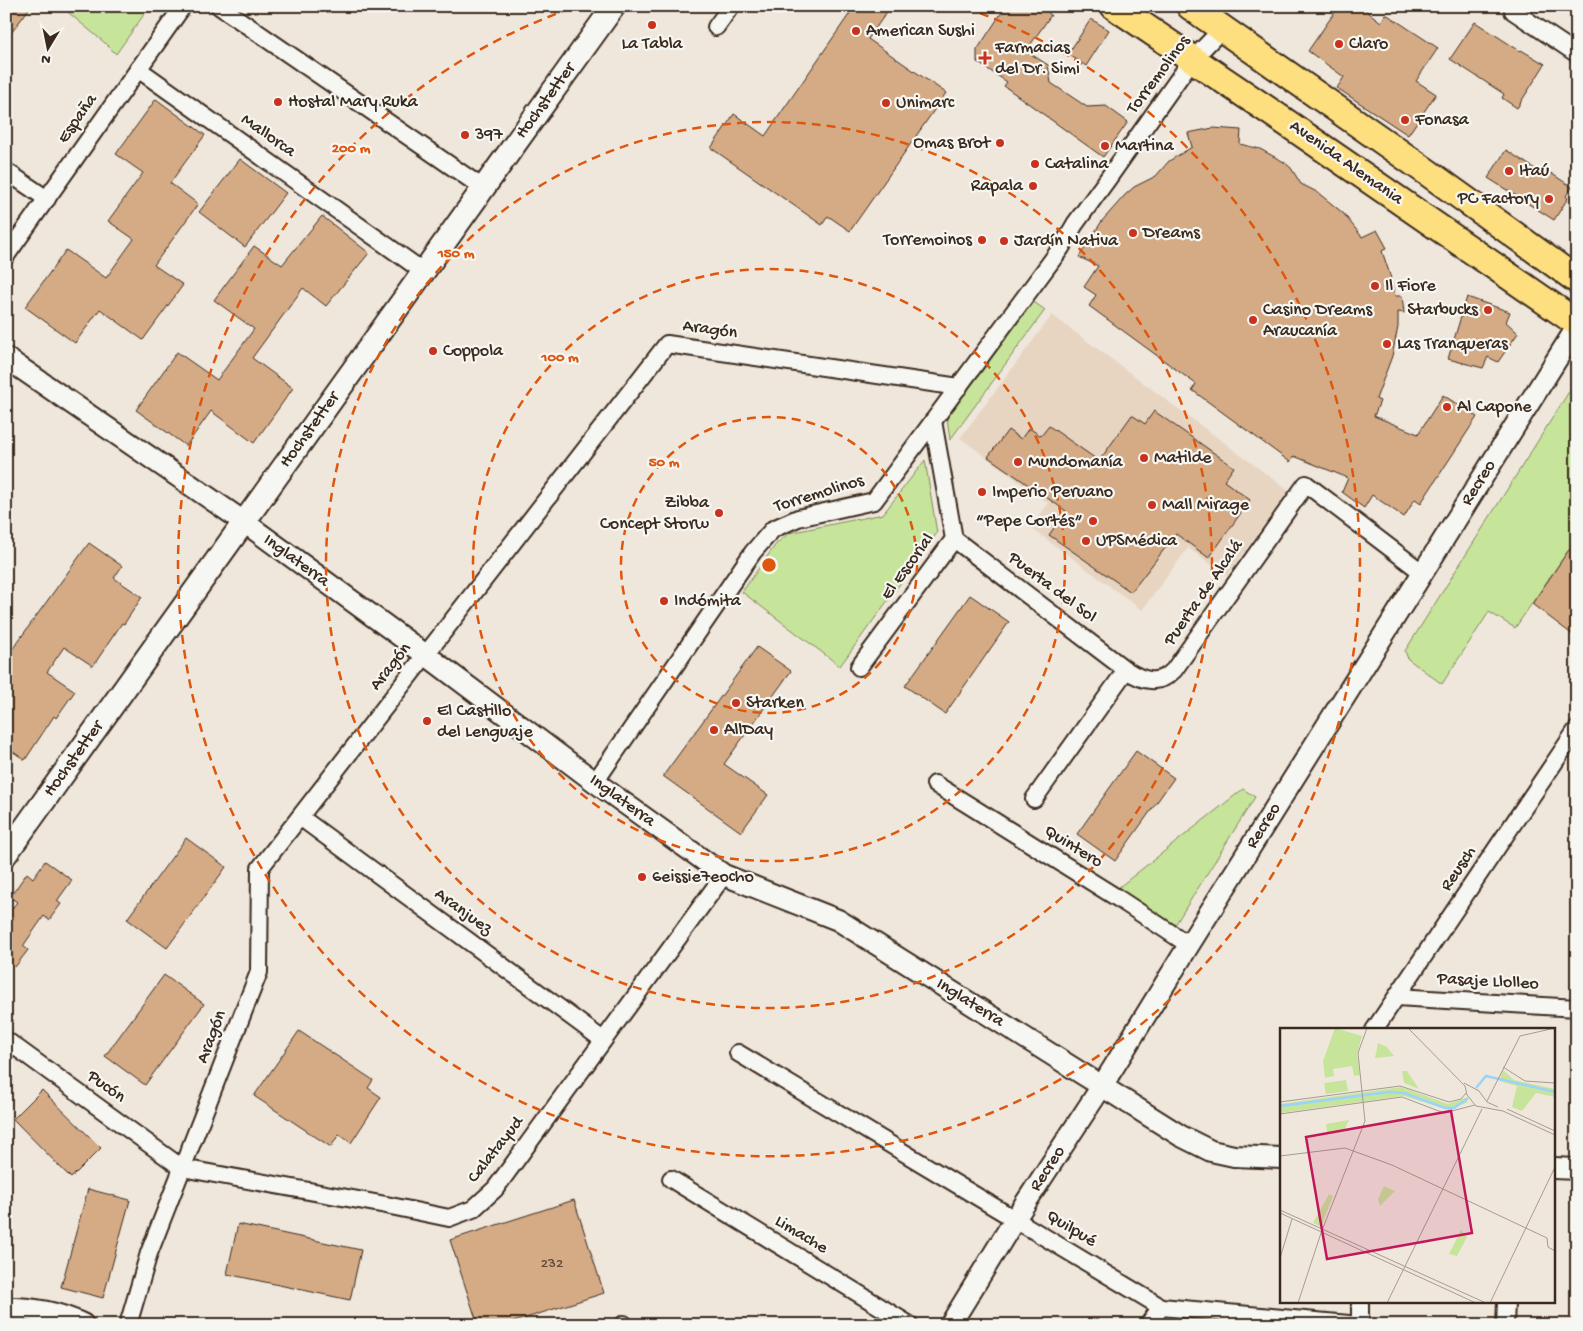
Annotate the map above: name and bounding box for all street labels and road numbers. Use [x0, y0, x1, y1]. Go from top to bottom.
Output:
street label: Torremolinos [1122, 31, 1196, 119]
street label: Hochstetter [511, 58, 582, 143]
street label: España [54, 90, 103, 148]
street label: Mallorca [236, 110, 300, 163]
street label: Avenida Alemania [1285, 116, 1408, 211]
street label: Aragón [681, 316, 739, 344]
street label: Hochstetter [275, 387, 346, 472]
street label: Recreo [1457, 456, 1501, 510]
street label: Torremolinos [771, 470, 868, 518]
street label: Inglaterra [259, 530, 334, 593]
street label: El Escorial [877, 530, 939, 604]
street label: Puerta de Alcalá [1159, 535, 1249, 651]
street label: Puerta del Sol [1003, 547, 1100, 628]
street label: Aragón [366, 638, 417, 695]
street label: Hochstetter [39, 716, 110, 801]
street label: Inglaterra [585, 770, 660, 833]
street label: Recreo [1242, 799, 1286, 853]
street label: Quintero [1040, 821, 1106, 873]
street label: Reusch [1436, 842, 1482, 895]
street label: Aranjuez [430, 884, 497, 941]
street label: Pasaje Llolleo [1436, 969, 1539, 995]
street label: Inglaterra [932, 974, 1009, 1033]
street label: Aragón [192, 1007, 232, 1066]
street label: Pucón [82, 1065, 130, 1108]
street label: Calatayud [463, 1111, 529, 1188]
street label: Recreo [1026, 1142, 1070, 1196]
street label: Quilpué [1042, 1206, 1101, 1253]
street label: Limache [771, 1211, 832, 1259]

